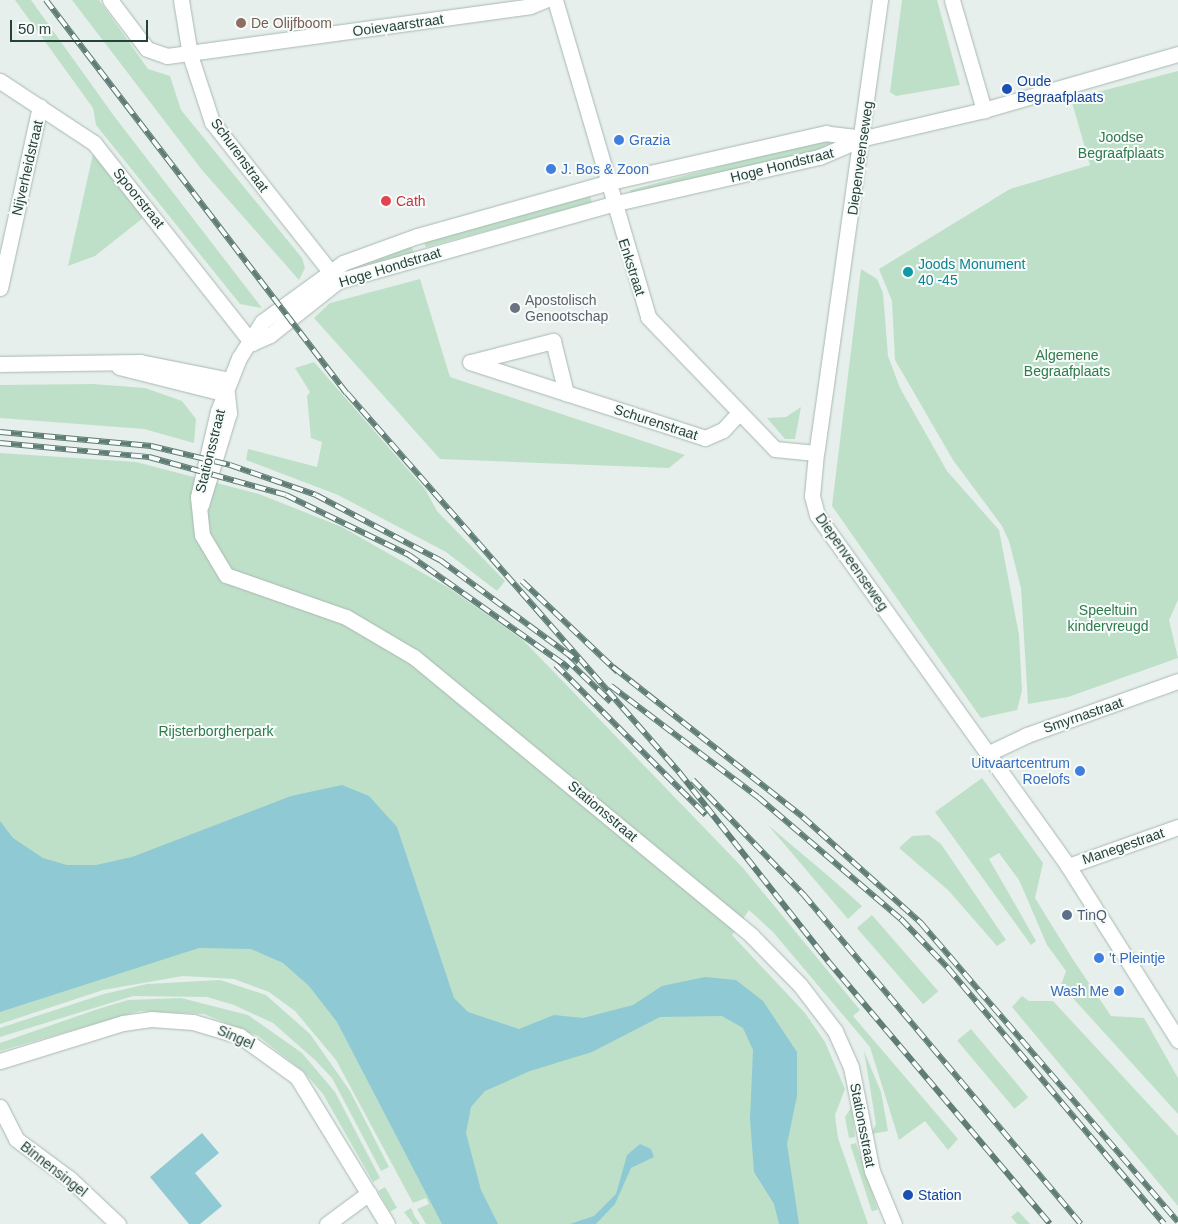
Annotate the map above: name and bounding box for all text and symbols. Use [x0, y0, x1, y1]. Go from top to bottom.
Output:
scale bar [12, 10, 150, 42]
street label: Ooievaarstraat [351, 10, 445, 40]
place label: De Olijfboom [251, 15, 332, 31]
marker: De Olijfboom [235, 17, 247, 29]
text: 50 m [18, 20, 51, 37]
place label: Oude Begraafplaats [1017, 73, 1103, 105]
marker: Oude Begraafplaats [1001, 83, 1013, 95]
street label: Diepenveenseweg [844, 100, 876, 216]
street label: Schurenstraat [208, 115, 272, 195]
street label: Nijverheidstraat [8, 119, 46, 217]
park label: Joodse Begraafplaats [1078, 129, 1164, 162]
place label: Grazia [629, 132, 670, 148]
marker: Grazia [613, 134, 625, 146]
street label: Hoge Hondstraat [729, 144, 835, 186]
place label: J. Bos & Zoon [561, 161, 649, 177]
marker: J. Bos & Zoon [545, 163, 557, 175]
street label: Spoorstraat [110, 165, 168, 231]
place label: Cath [396, 193, 426, 209]
marker: Cath [380, 195, 392, 207]
street label: Enkstraat [615, 236, 649, 298]
street label: Hoge Hondstraat [337, 243, 443, 291]
place label: Joods Monument 40 -45 [918, 256, 1025, 288]
marker: Joods Monument 40 -45 [902, 266, 914, 278]
place label: Apostolisch Genootschap [525, 292, 608, 324]
marker: Apostolisch Genootschap [509, 302, 521, 314]
park label: Algemene Begraafplaats [1024, 347, 1110, 380]
street label: Schurenstraat [612, 401, 700, 443]
street label: Stationsstraat [191, 407, 229, 495]
street label: Diepenveenseweg [812, 510, 892, 614]
park label: Speeltuin kindervreugd [1068, 602, 1148, 634]
street label: Smyrnastraat [1041, 694, 1125, 736]
park label: Rijsterborgherpark [158, 723, 274, 739]
place label: Uitvaartcentrum Roelofs [971, 755, 1070, 788]
marker: Uitvaartcentrum Roelofs [1074, 765, 1086, 777]
street label: Stationsstraat [565, 777, 641, 845]
street label: Manegestraat [1080, 824, 1166, 868]
place label: TinQ [1077, 907, 1107, 923]
marker: TinQ [1061, 909, 1073, 921]
place label: 't Pleintje [1109, 950, 1165, 966]
marker: 't Pleintje [1093, 952, 1105, 964]
place label: Wash Me [1050, 983, 1109, 999]
marker: Wash Me [1113, 985, 1125, 997]
street label: Singel [215, 1021, 257, 1053]
street label: Stationsstraat [847, 1081, 879, 1169]
street label: Binnensingel [17, 1138, 91, 1200]
place label: Station [918, 1187, 962, 1203]
marker: Station [902, 1189, 914, 1201]

